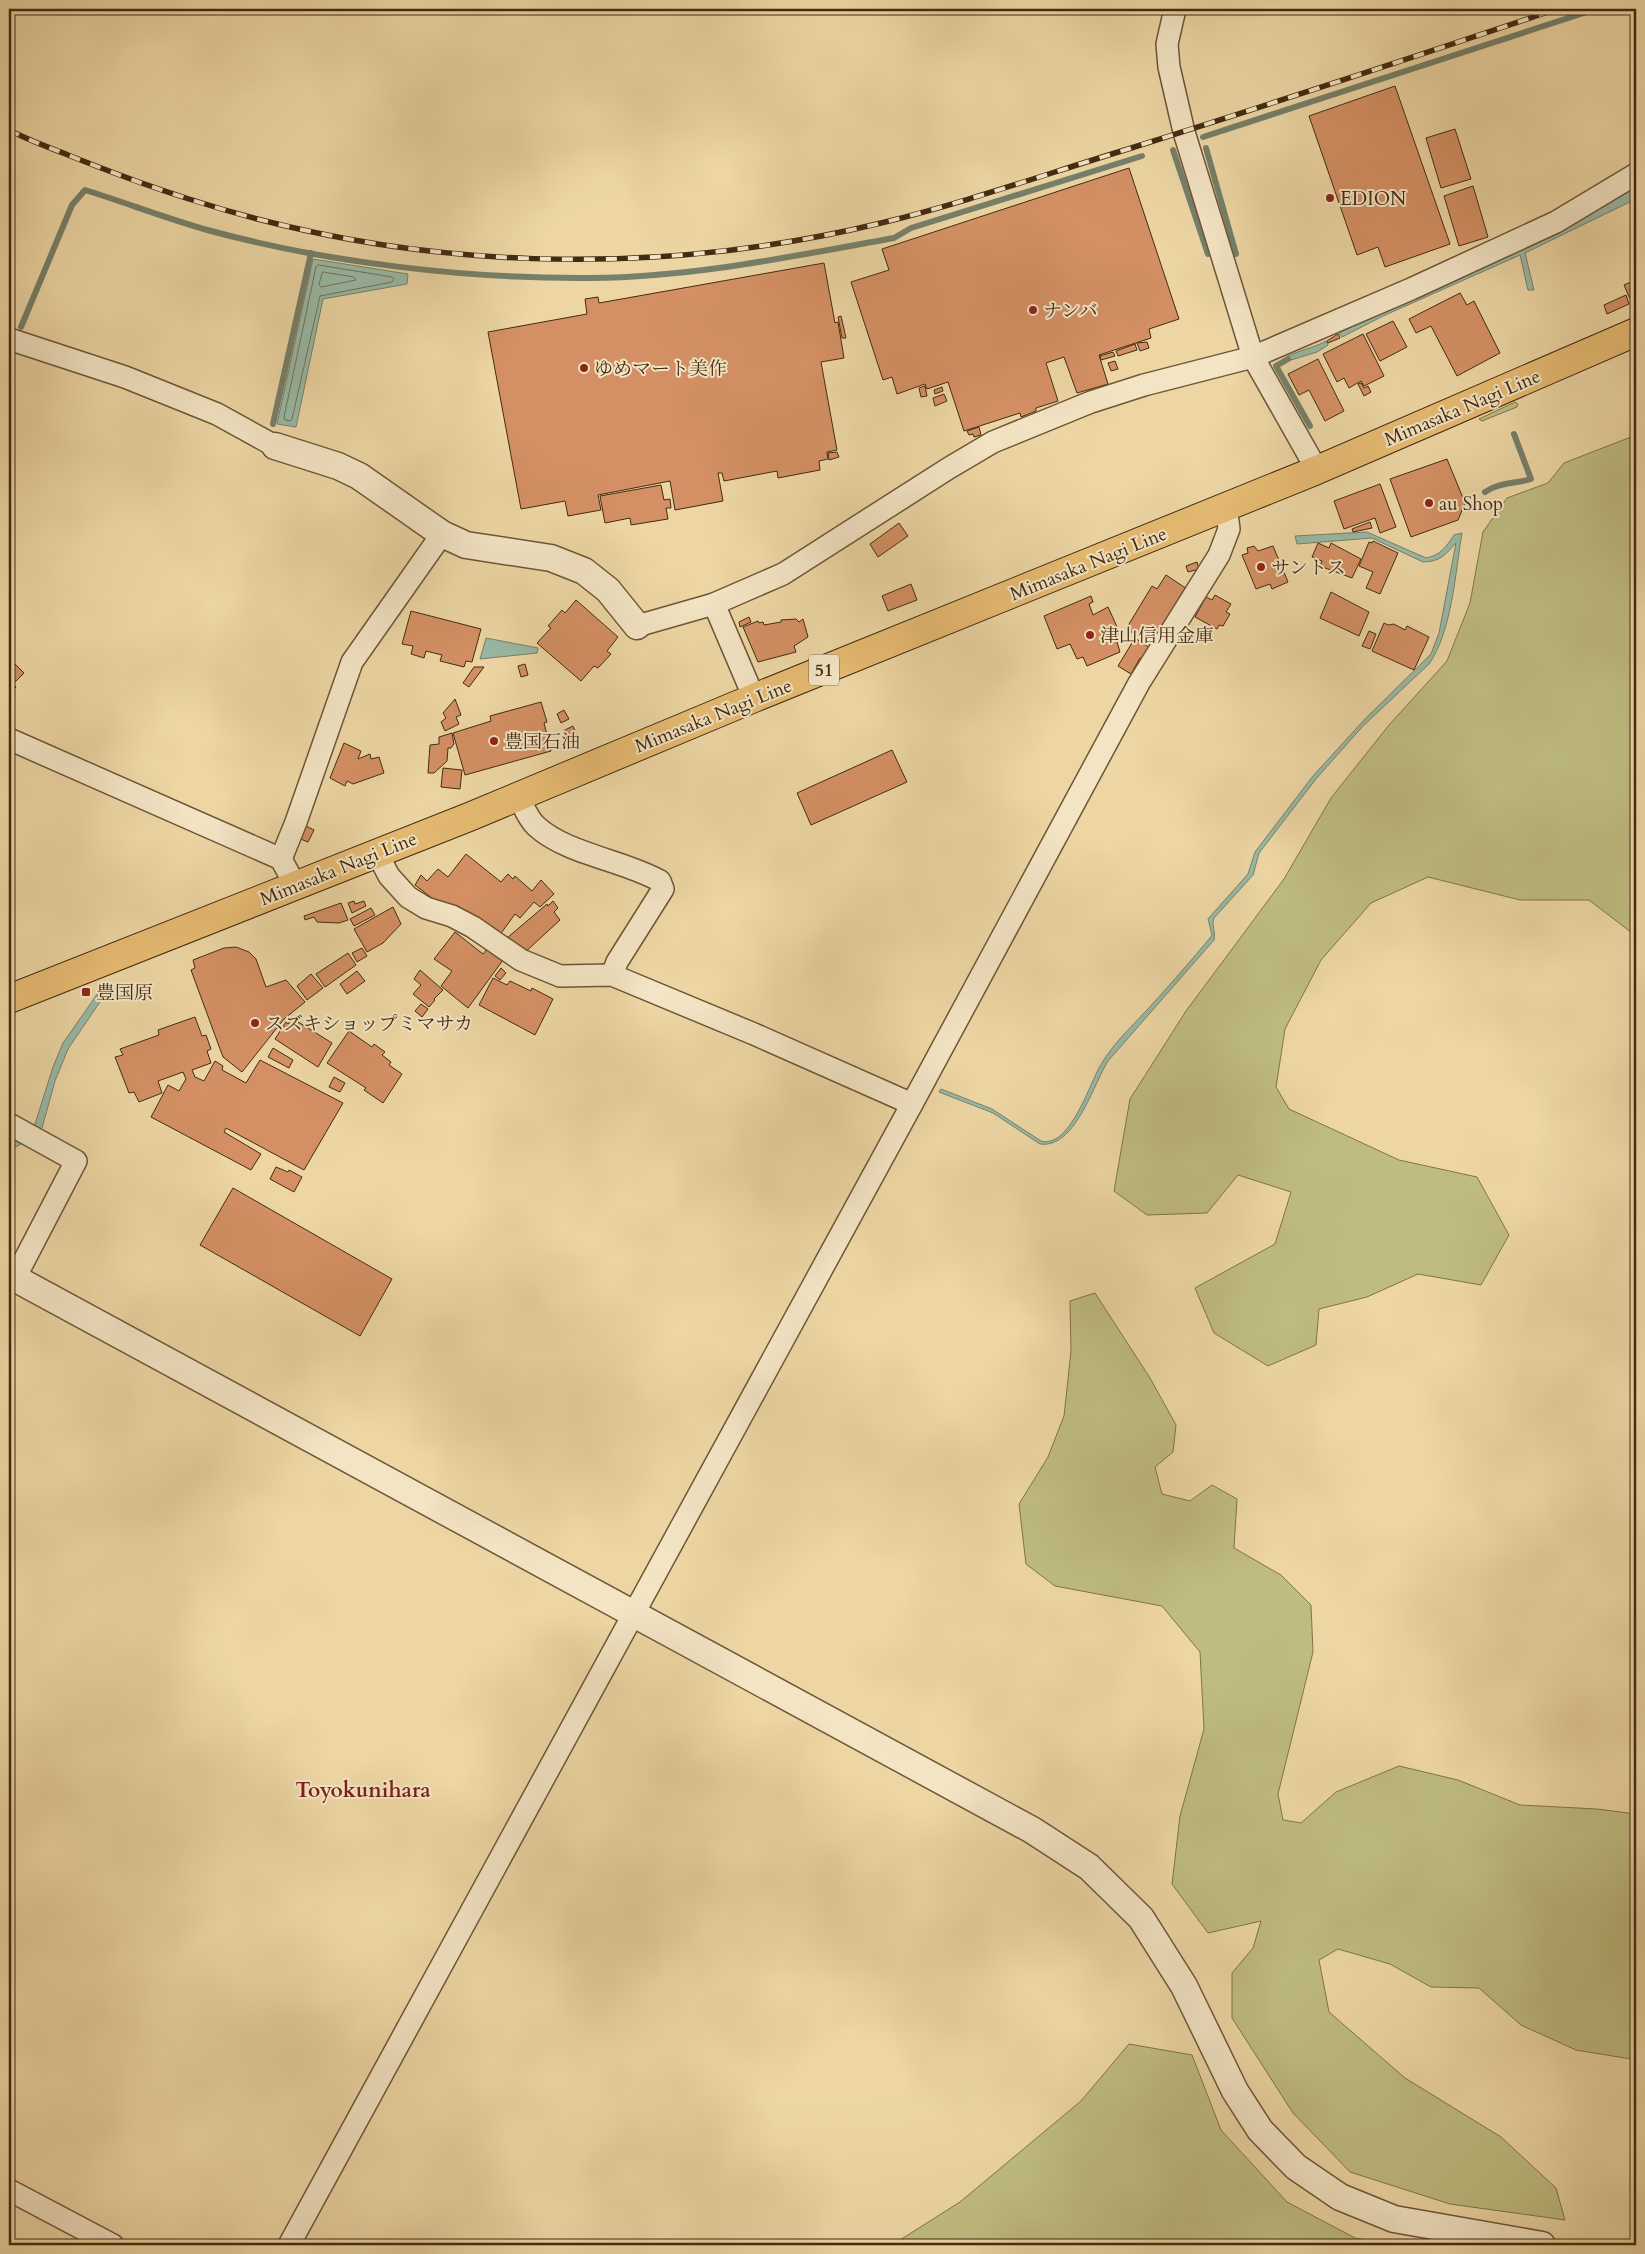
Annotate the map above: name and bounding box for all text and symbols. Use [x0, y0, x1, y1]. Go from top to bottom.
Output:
place label: EDION [1340, 186, 1406, 212]
marker: EDION [1324, 192, 1336, 204]
place label: ナンバ [1043, 298, 1098, 324]
marker: ナンバ [1027, 304, 1039, 316]
place label: ゆめマート美作 [594, 356, 727, 382]
marker: ゆめマート美作 [578, 362, 590, 374]
street label: Mimasaka Nagi Line [1380, 363, 1544, 453]
place label: au Shop [1439, 491, 1503, 517]
marker: au Shop [1423, 497, 1435, 509]
street label: Mimasaka Nagi Line [1006, 521, 1171, 607]
place label: サントス [1271, 555, 1346, 581]
marker: サントス [1255, 561, 1267, 573]
place label: 津山信用金庫 [1100, 623, 1214, 649]
marker: 津山信用金庫 [1084, 629, 1096, 641]
road number: 51 [809, 654, 839, 686]
street label: Mimasaka Nagi Line [631, 673, 796, 759]
place label: 豊国石油 [504, 729, 580, 755]
marker: 豊国石油 [488, 735, 500, 747]
street label: Mimasaka Nagi Line [256, 826, 421, 912]
place label: 豊国原 [96, 980, 153, 1006]
marker: 豊国原 [80, 986, 92, 998]
place label: スズキショップミマサカ [265, 1011, 473, 1037]
marker: スズキショップミマサカ [249, 1017, 261, 1029]
district label: Toyokunihara [295, 1776, 431, 1805]

